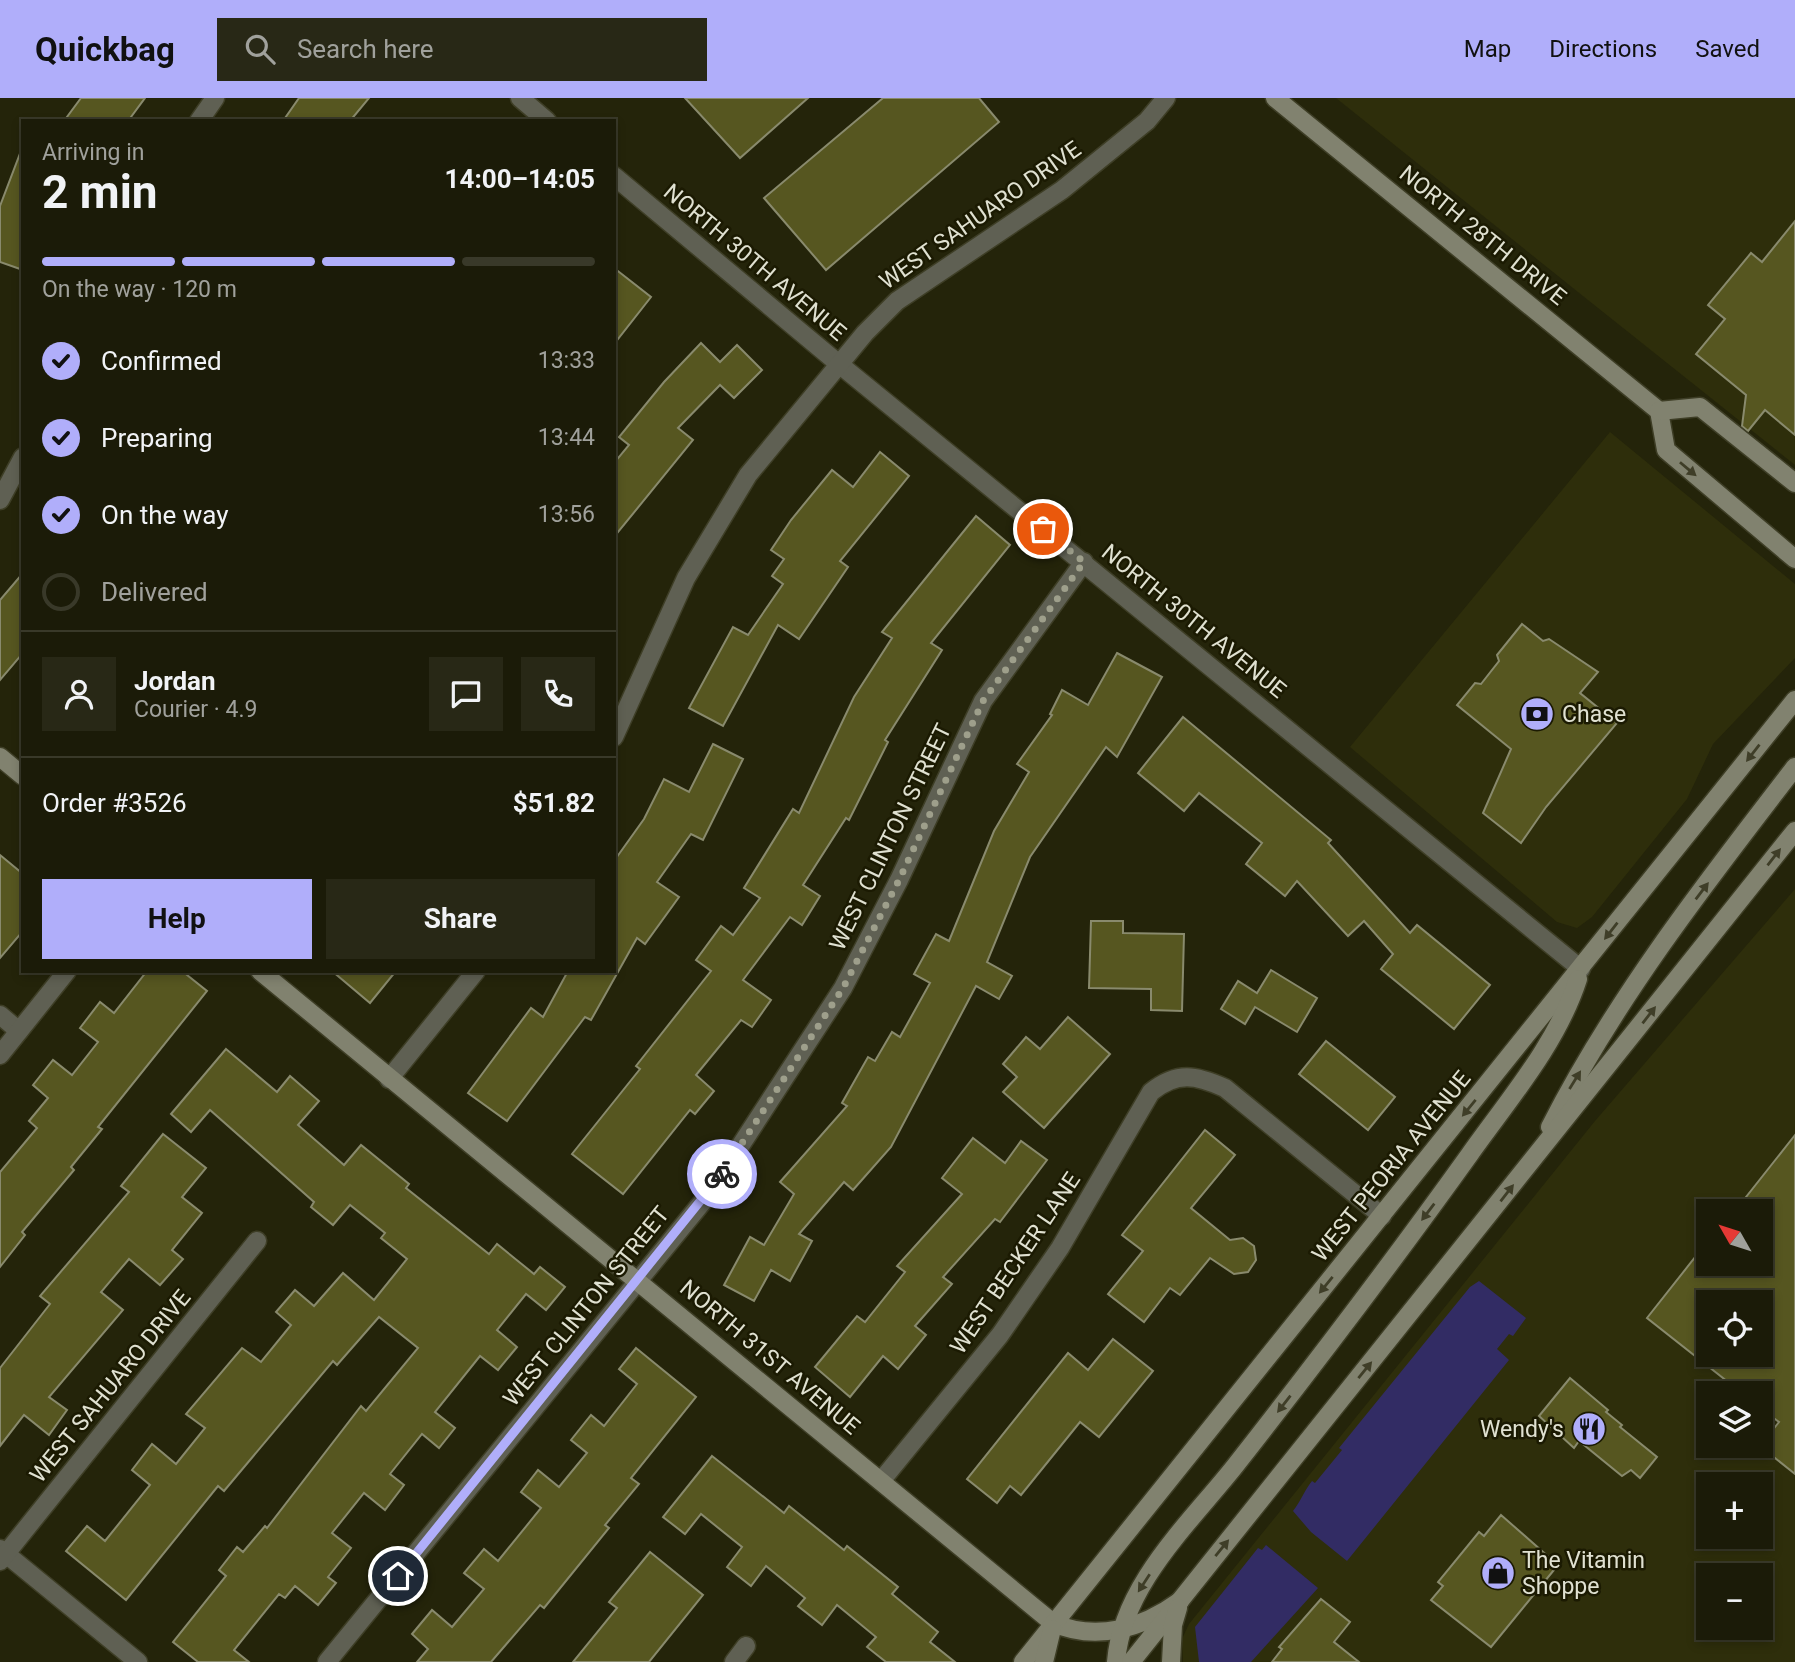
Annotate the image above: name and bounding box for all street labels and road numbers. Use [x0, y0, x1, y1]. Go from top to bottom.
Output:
street label: WEST SAHUARO DRIVE [874, 136, 1086, 295]
street label: NORTH 28TH DRIVE [1394, 160, 1571, 311]
street label: NORTH 30TH AVENUE [658, 178, 851, 346]
street label: NORTH 30TH AVENUE [1096, 539, 1291, 704]
street label: WEST CLINTON STREET [824, 719, 957, 955]
street label: WEST PEORIA AVENUE [1306, 1066, 1476, 1267]
street label: WEST BECKER LANE [945, 1167, 1086, 1359]
street label: WEST CLINTON STREET [498, 1201, 675, 1411]
street label: NORTH 31ST AVENUE [674, 1274, 865, 1440]
street label: WEST SAHUARO DRIVE [24, 1285, 196, 1488]

